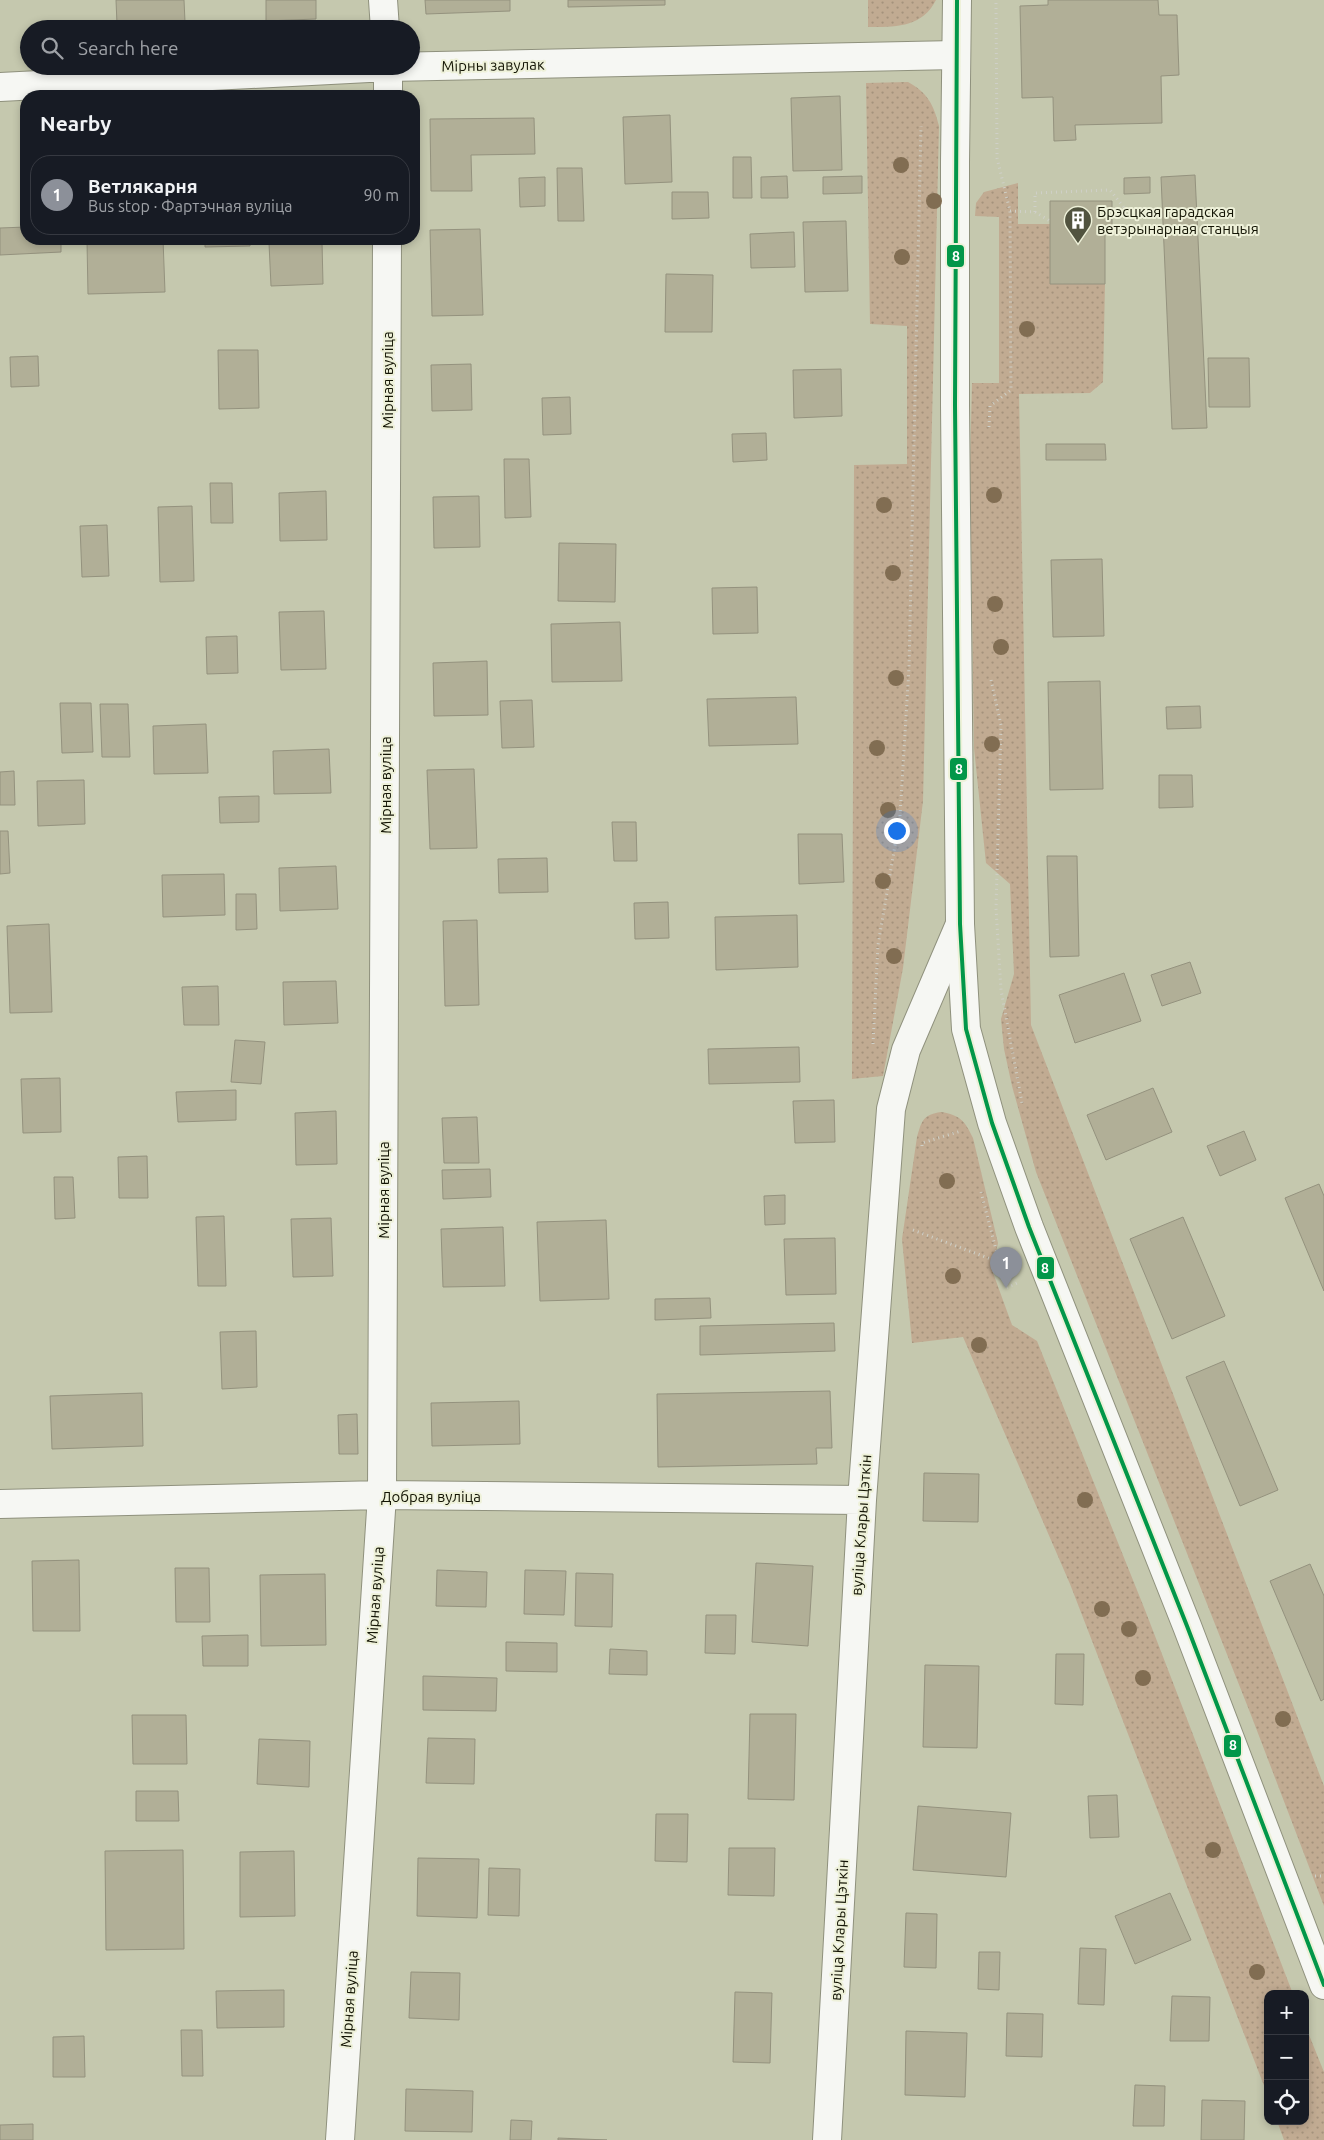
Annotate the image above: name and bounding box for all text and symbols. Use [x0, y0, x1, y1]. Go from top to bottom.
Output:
search box [20, 20, 420, 75]
icon: search [38, 34, 66, 62]
text: Search here [78, 37, 178, 59]
street label: Мірны завулак [441, 56, 545, 74]
text: Nearby [40, 111, 111, 135]
text: Ветлякарня [88, 175, 198, 197]
text: 1 [52, 186, 62, 204]
text: 90 m [363, 186, 399, 204]
text: Bus stop · Фартэчная вуліца [88, 197, 292, 215]
place label: Брэсцкая гарадская ветэрынарная станцыя [1097, 203, 1259, 237]
building icon: Брэсцкая гарадская ветэрынарная станцыя [1063, 205, 1093, 244]
line badge: 8 [946, 244, 965, 268]
text: 8 [952, 248, 960, 264]
street label: Мірная вуліца [379, 331, 396, 429]
street label: Мірная вуліца [377, 736, 394, 834]
line badge: 8 [949, 757, 968, 781]
text: 8 [955, 761, 963, 777]
your location [884, 818, 910, 844]
street label: Мірная вуліца [375, 1141, 392, 1239]
pin: 1 [990, 1247, 1022, 1288]
line badge: 8 [1036, 1256, 1055, 1280]
text: 8 [1041, 1260, 1049, 1276]
street label: вуліца Клары Цэткін [848, 1454, 874, 1596]
street label: Добрая вуліца [381, 1488, 481, 1505]
street label: Мірная вуліца [363, 1546, 387, 1644]
line badge: 8 [1223, 1734, 1242, 1758]
text: 8 [1229, 1737, 1237, 1753]
street label: вуліца Клары Цэткін [827, 1859, 851, 2001]
street label: Мірная вуліца [337, 1950, 361, 2048]
map controls [1264, 1990, 1309, 2125]
button: + [1264, 1990, 1309, 2035]
button: − [1264, 2035, 1309, 2080]
button: locate [1264, 2080, 1309, 2125]

